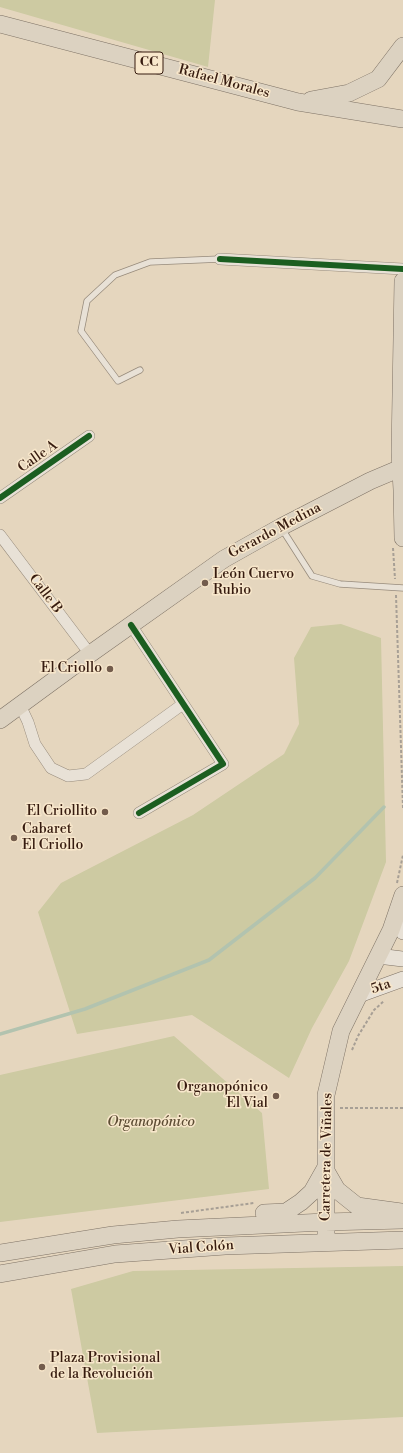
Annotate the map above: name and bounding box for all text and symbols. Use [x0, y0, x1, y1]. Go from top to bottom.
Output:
road number: CC [135, 52, 163, 74]
street label: Rafael Morales [176, 62, 272, 102]
street label: Calle A [15, 437, 61, 477]
street label: Gerardo Medina [226, 500, 324, 562]
place label: León Cuervo Rubio [213, 567, 294, 600]
street label: Calle B [25, 571, 65, 617]
marker: León Cuervo Rubio [200, 578, 210, 588]
place label: El Criollo [41, 661, 102, 677]
marker: El Criollo [105, 664, 115, 674]
place label: El Criollito [26, 804, 97, 820]
marker: El Criollito [100, 807, 110, 817]
place label: Cabaret El Criollo [22, 822, 83, 854]
marker: Cabaret El Criollo [9, 833, 19, 843]
street label: 5ta [369, 976, 393, 998]
place label: Organopónico El Vial [177, 1080, 268, 1112]
marker: Organopónico El Vial [271, 1091, 281, 1101]
street label: Carretera de Viñales [317, 1093, 337, 1221]
park label: Organopónico [107, 1115, 195, 1131]
street label: Vial Colón [168, 1237, 234, 1259]
place label: Plaza Provisional de la Revolución [50, 1351, 160, 1384]
marker: Plaza Provisional de la Revolución [37, 1362, 47, 1372]

